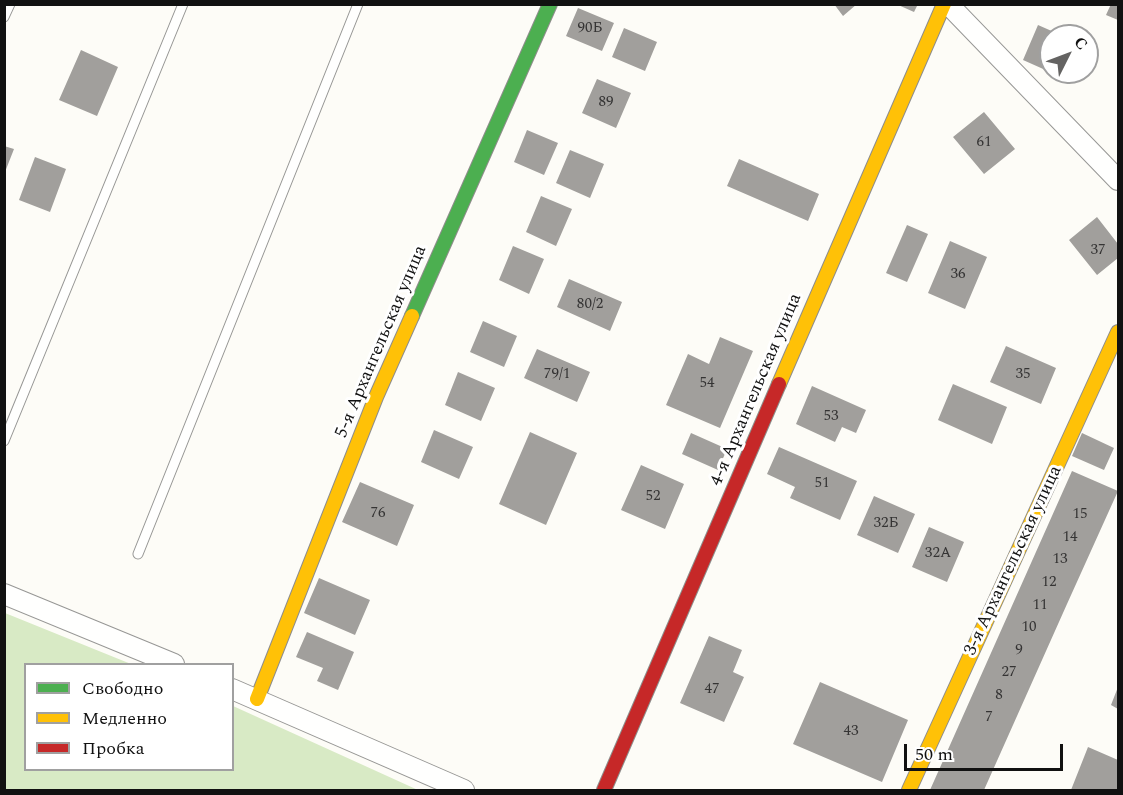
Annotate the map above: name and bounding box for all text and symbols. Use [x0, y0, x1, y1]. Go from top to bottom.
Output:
house number: 90Б [577, 20, 603, 38]
north arrow [1039, 24, 1099, 84]
text: С [1068, 31, 1094, 56]
house number: 89 [599, 94, 613, 112]
house number: 61 [977, 134, 991, 152]
house number: 37 [1091, 242, 1105, 260]
street label: 5-я Архангельская улица [332, 243, 432, 441]
house number: 36 [951, 266, 965, 284]
street label: 4-я Архангельская улица [707, 291, 807, 489]
house number: 80/2 [577, 296, 603, 314]
house number: 79/1 [544, 366, 570, 384]
house number: 35 [1016, 366, 1030, 384]
house number: 54 [700, 375, 714, 393]
house number: 53 [824, 408, 838, 426]
street label: 3-я Архангельская улица [960, 463, 1068, 659]
house number: 51 [815, 475, 829, 493]
house number: 52 [646, 488, 660, 506]
house number: 76 [371, 505, 385, 523]
house number: 15 [1073, 506, 1087, 524]
house number: 32Б [873, 515, 899, 533]
house number: 14 [1063, 529, 1077, 547]
house number: 32А [925, 545, 951, 563]
house number: 13 [1053, 551, 1067, 569]
house number: 12 [1042, 574, 1056, 592]
house number: 11 [1033, 597, 1047, 615]
house number: 10 [1022, 619, 1036, 637]
house number: 9 [1015, 642, 1023, 660]
legend [24, 663, 234, 771]
house number: 27 [1002, 664, 1016, 682]
text: Свободно [82, 675, 163, 702]
house number: 47 [705, 681, 719, 699]
house number: 8 [995, 687, 1003, 705]
text: Медленно [82, 705, 167, 732]
house number: 7 [985, 709, 993, 727]
house number: 43 [844, 723, 858, 741]
scale bar [907, 732, 1066, 770]
text: Пробка [82, 735, 144, 762]
text: 50 m [915, 741, 953, 768]

